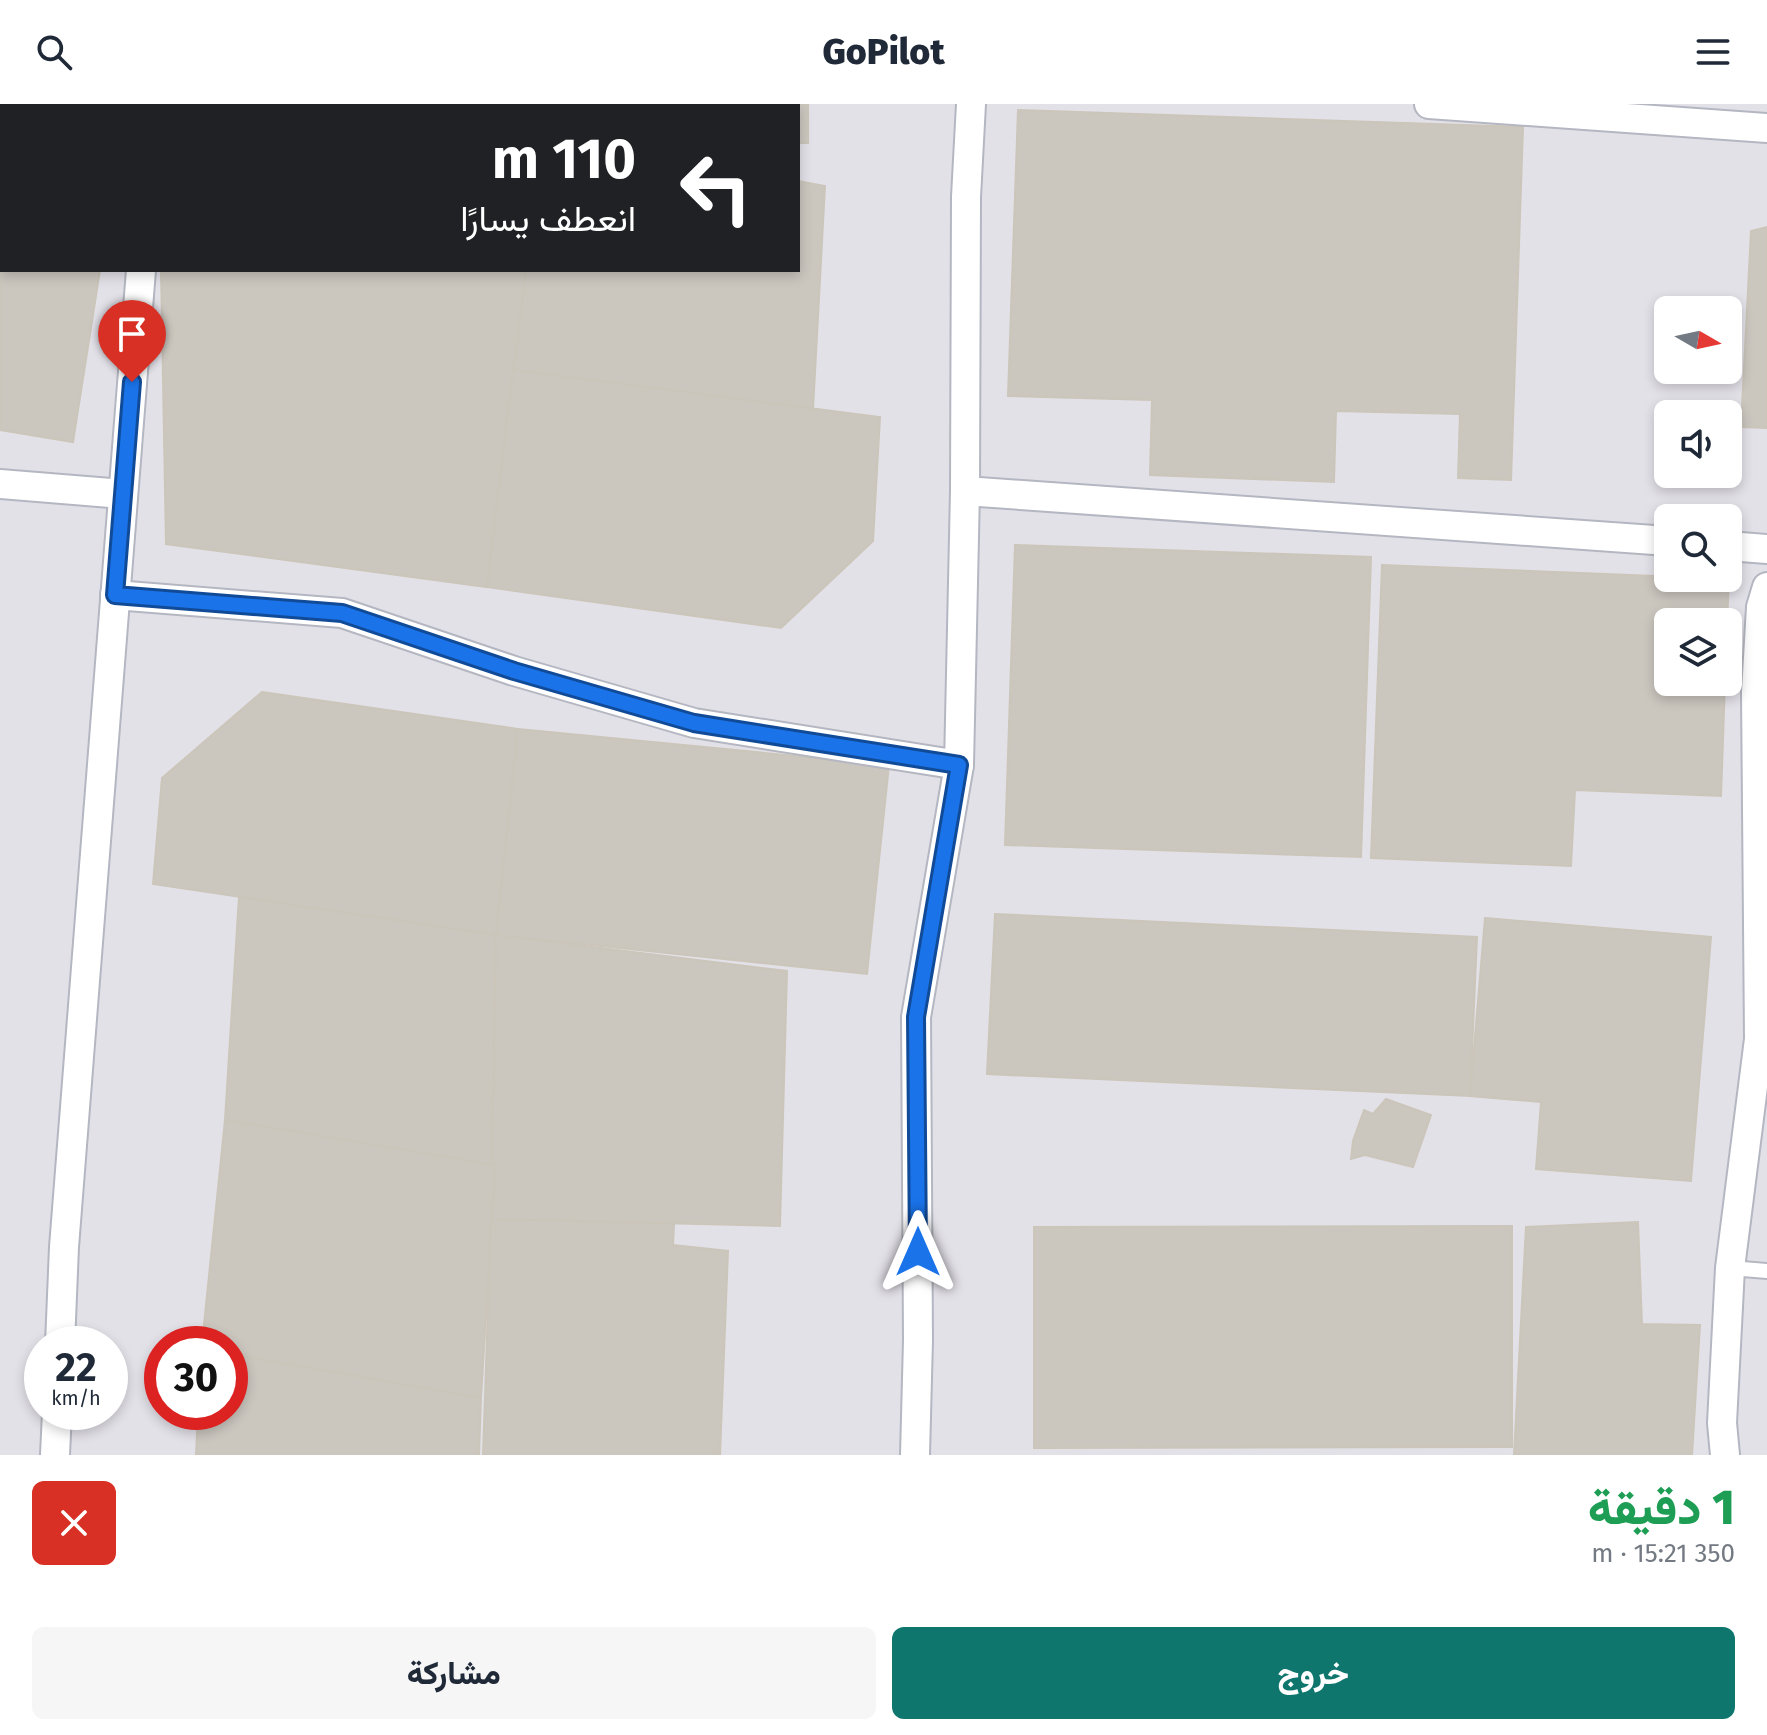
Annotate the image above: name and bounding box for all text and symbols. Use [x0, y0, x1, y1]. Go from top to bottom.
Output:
icon: search [32, 30, 76, 74]
text: GoPilot [822, 30, 945, 74]
icon: menu [1691, 30, 1735, 74]
text: 110 m [492, 126, 636, 193]
icon: left [664, 136, 768, 240]
text: انعطف يسارًا [460, 197, 636, 241]
north arrow [1654, 296, 1742, 384]
map controls [1654, 296, 1742, 696]
pin [98, 300, 166, 382]
icon: arrive [110, 312, 154, 356]
button: sound [1654, 400, 1742, 488]
button: search [1654, 504, 1742, 592]
button: layers [1654, 608, 1742, 696]
position arrow [876, 1210, 960, 1294]
speed limit sign: 30 [144, 1326, 248, 1430]
text: 22 [55, 1344, 97, 1392]
text: km/h [51, 1386, 101, 1410]
text: 1 دقيقة [1588, 1479, 1735, 1537]
button: close [32, 1481, 116, 1565]
text: 350 m · 15:21 [1591, 1538, 1735, 1569]
button: مشاركة [32, 1627, 876, 1719]
button: خروج [892, 1627, 1735, 1719]

